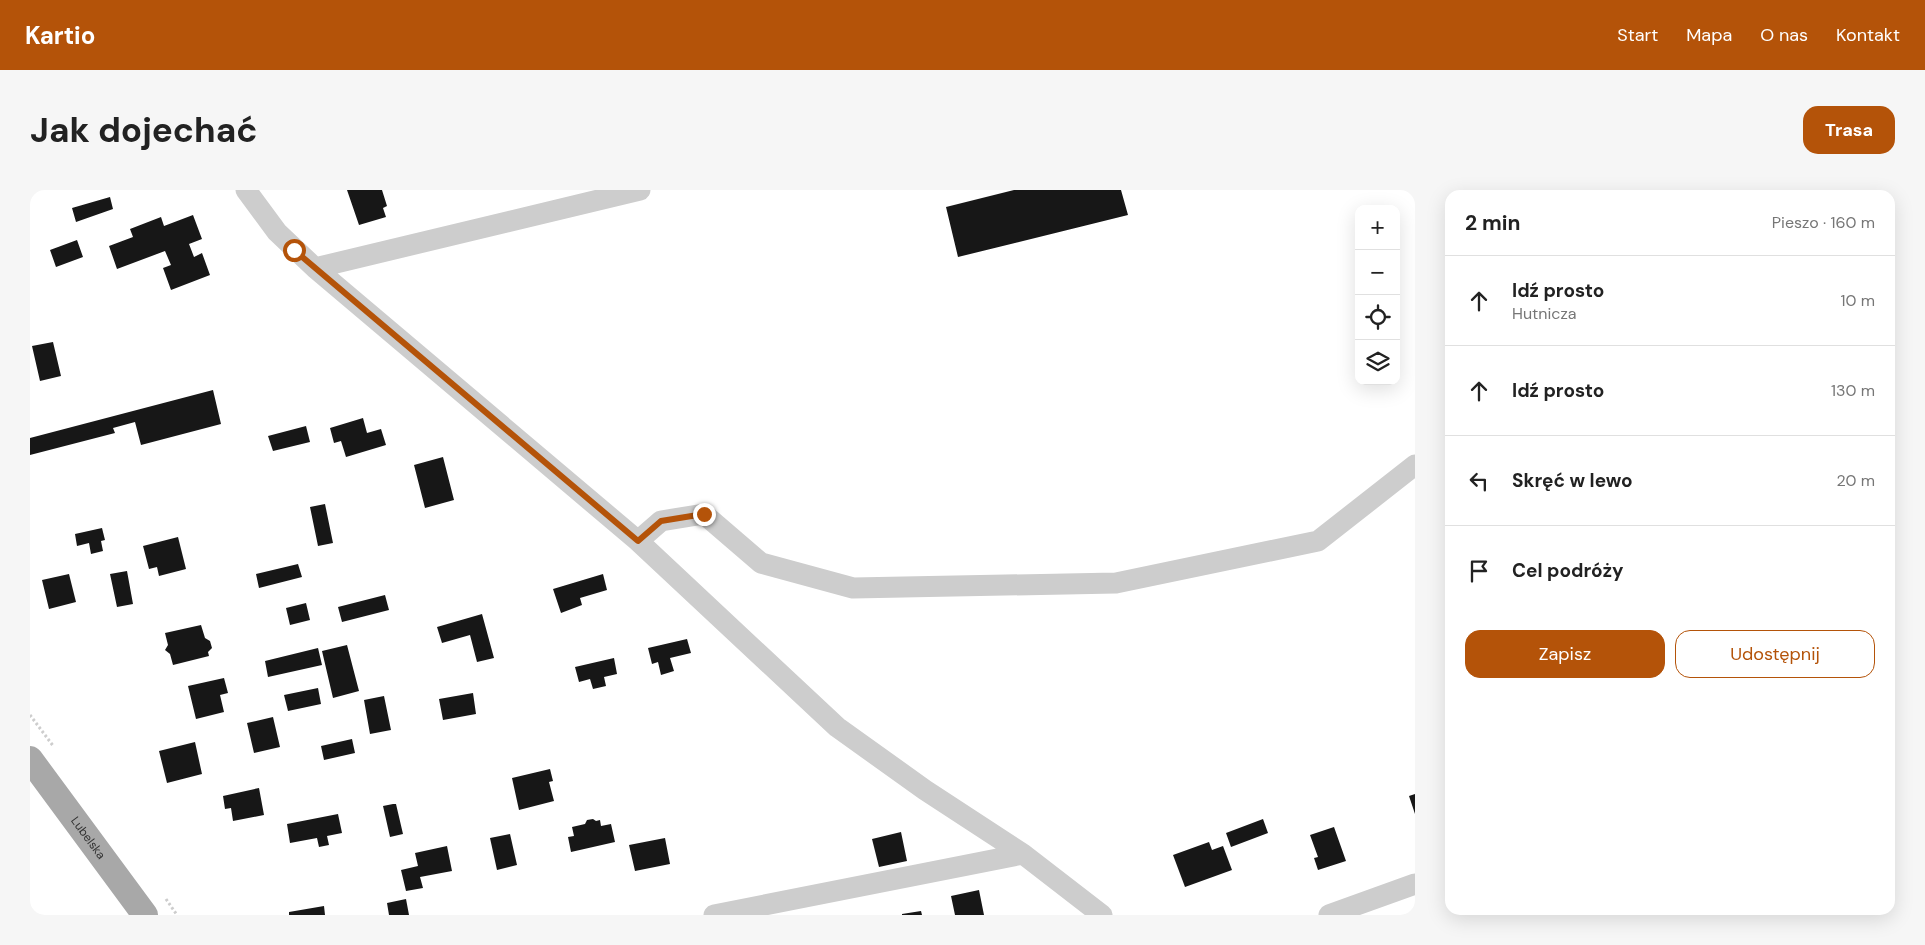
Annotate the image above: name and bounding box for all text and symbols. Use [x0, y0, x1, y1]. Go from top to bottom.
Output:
text: Kartio [25, 20, 95, 51]
text: Start [1617, 23, 1658, 47]
text: Mapa [1686, 23, 1732, 47]
text: O nas [1760, 23, 1808, 47]
text: Kontakt [1836, 23, 1900, 47]
button: Trasa [1803, 106, 1895, 154]
text: Jak dojechać [30, 107, 257, 153]
map controls [1355, 205, 1400, 385]
button: + [1355, 205, 1400, 250]
text: 2 min [1465, 209, 1521, 237]
text: Pieszo · 160 m [1772, 212, 1875, 233]
route start [283, 239, 306, 262]
button: − [1355, 250, 1400, 295]
text: Idź prosto [1512, 278, 1604, 303]
icon: ahead [1465, 287, 1493, 315]
text: 10 m [1841, 290, 1875, 311]
button: locate [1355, 295, 1400, 340]
text: Hutnicza [1512, 303, 1577, 324]
button: layers [1355, 340, 1400, 385]
icon: ahead [1465, 377, 1493, 405]
text: Idź prosto [1512, 378, 1604, 403]
text: 130 m [1831, 380, 1875, 401]
icon: left [1465, 467, 1493, 495]
text: Skręć w lewo [1512, 468, 1633, 493]
text: 20 m [1836, 470, 1875, 491]
route end [693, 503, 716, 526]
icon: arrive [1465, 557, 1493, 585]
text: Cel podróży [1512, 558, 1623, 583]
button: Zapisz [1465, 630, 1665, 678]
button: Udostępnij [1675, 630, 1875, 678]
street label: Lubelska [67, 813, 109, 862]

